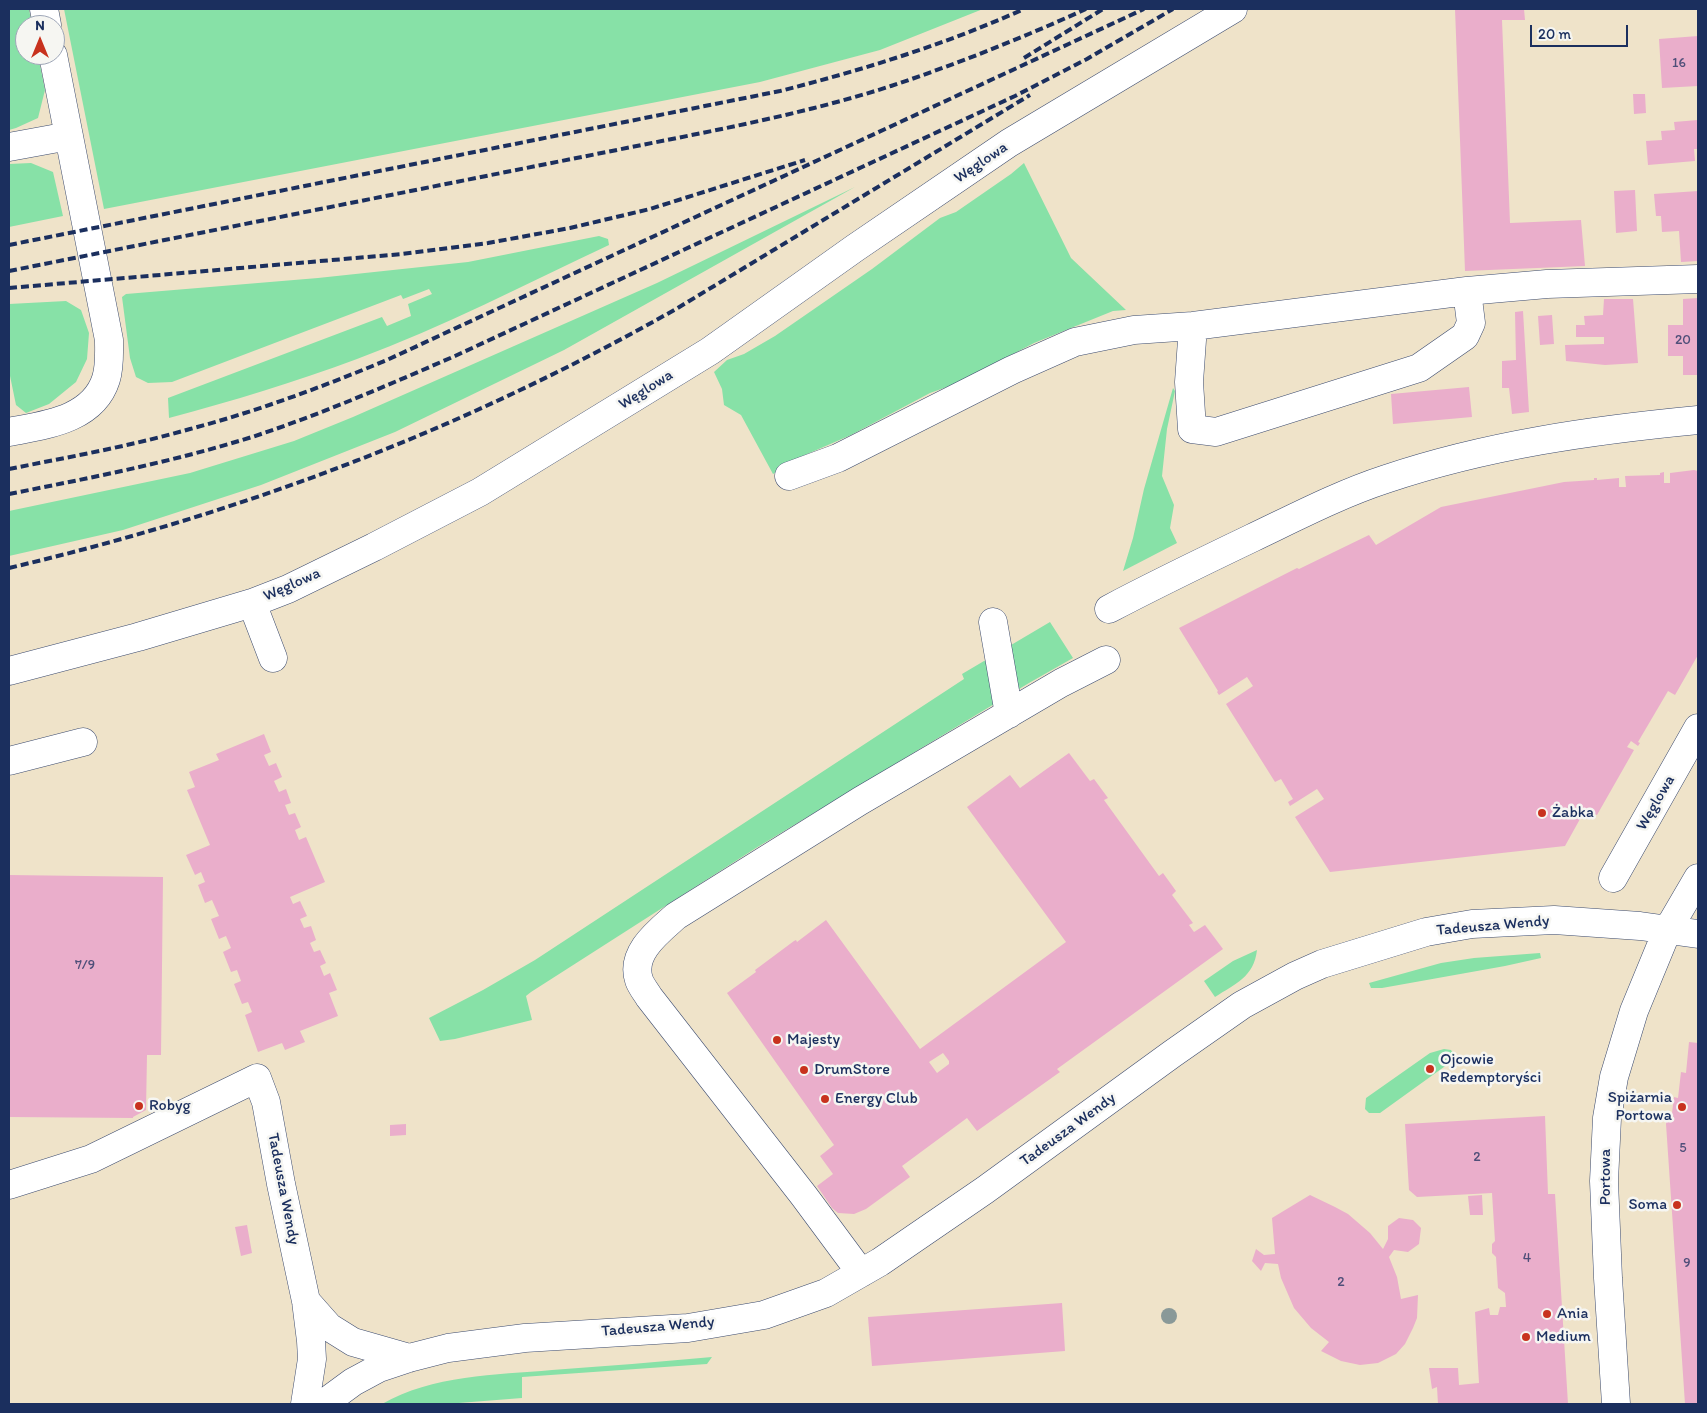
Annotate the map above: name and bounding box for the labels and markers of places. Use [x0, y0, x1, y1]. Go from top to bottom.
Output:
place label: Żabka [1552, 803, 1594, 823]
marker: Żabka [1536, 807, 1548, 819]
place label: Majesty [787, 1030, 840, 1050]
marker: Majesty [771, 1034, 783, 1046]
place label: Ojcowie Redemptoryści [1440, 1050, 1541, 1088]
place label: DrumStore [814, 1060, 890, 1080]
marker: Ojcowie Redemptoryści [1424, 1063, 1436, 1075]
marker: DrumStore [798, 1064, 810, 1076]
place label: Spiżarnia Portowa [1608, 1088, 1672, 1126]
place label: Energy Club [835, 1089, 918, 1109]
marker: Energy Club [819, 1093, 831, 1105]
place label: Robyg [149, 1096, 191, 1116]
marker: Robyg [133, 1100, 145, 1112]
marker: Spiżarnia Portowa [1676, 1101, 1688, 1113]
place label: Soma [1628, 1195, 1667, 1215]
marker: Soma [1671, 1199, 1683, 1211]
place label: Ania [1557, 1304, 1588, 1324]
marker: Ania [1541, 1308, 1553, 1320]
place label: Medium [1536, 1327, 1591, 1347]
marker: Medium [1520, 1331, 1532, 1343]

